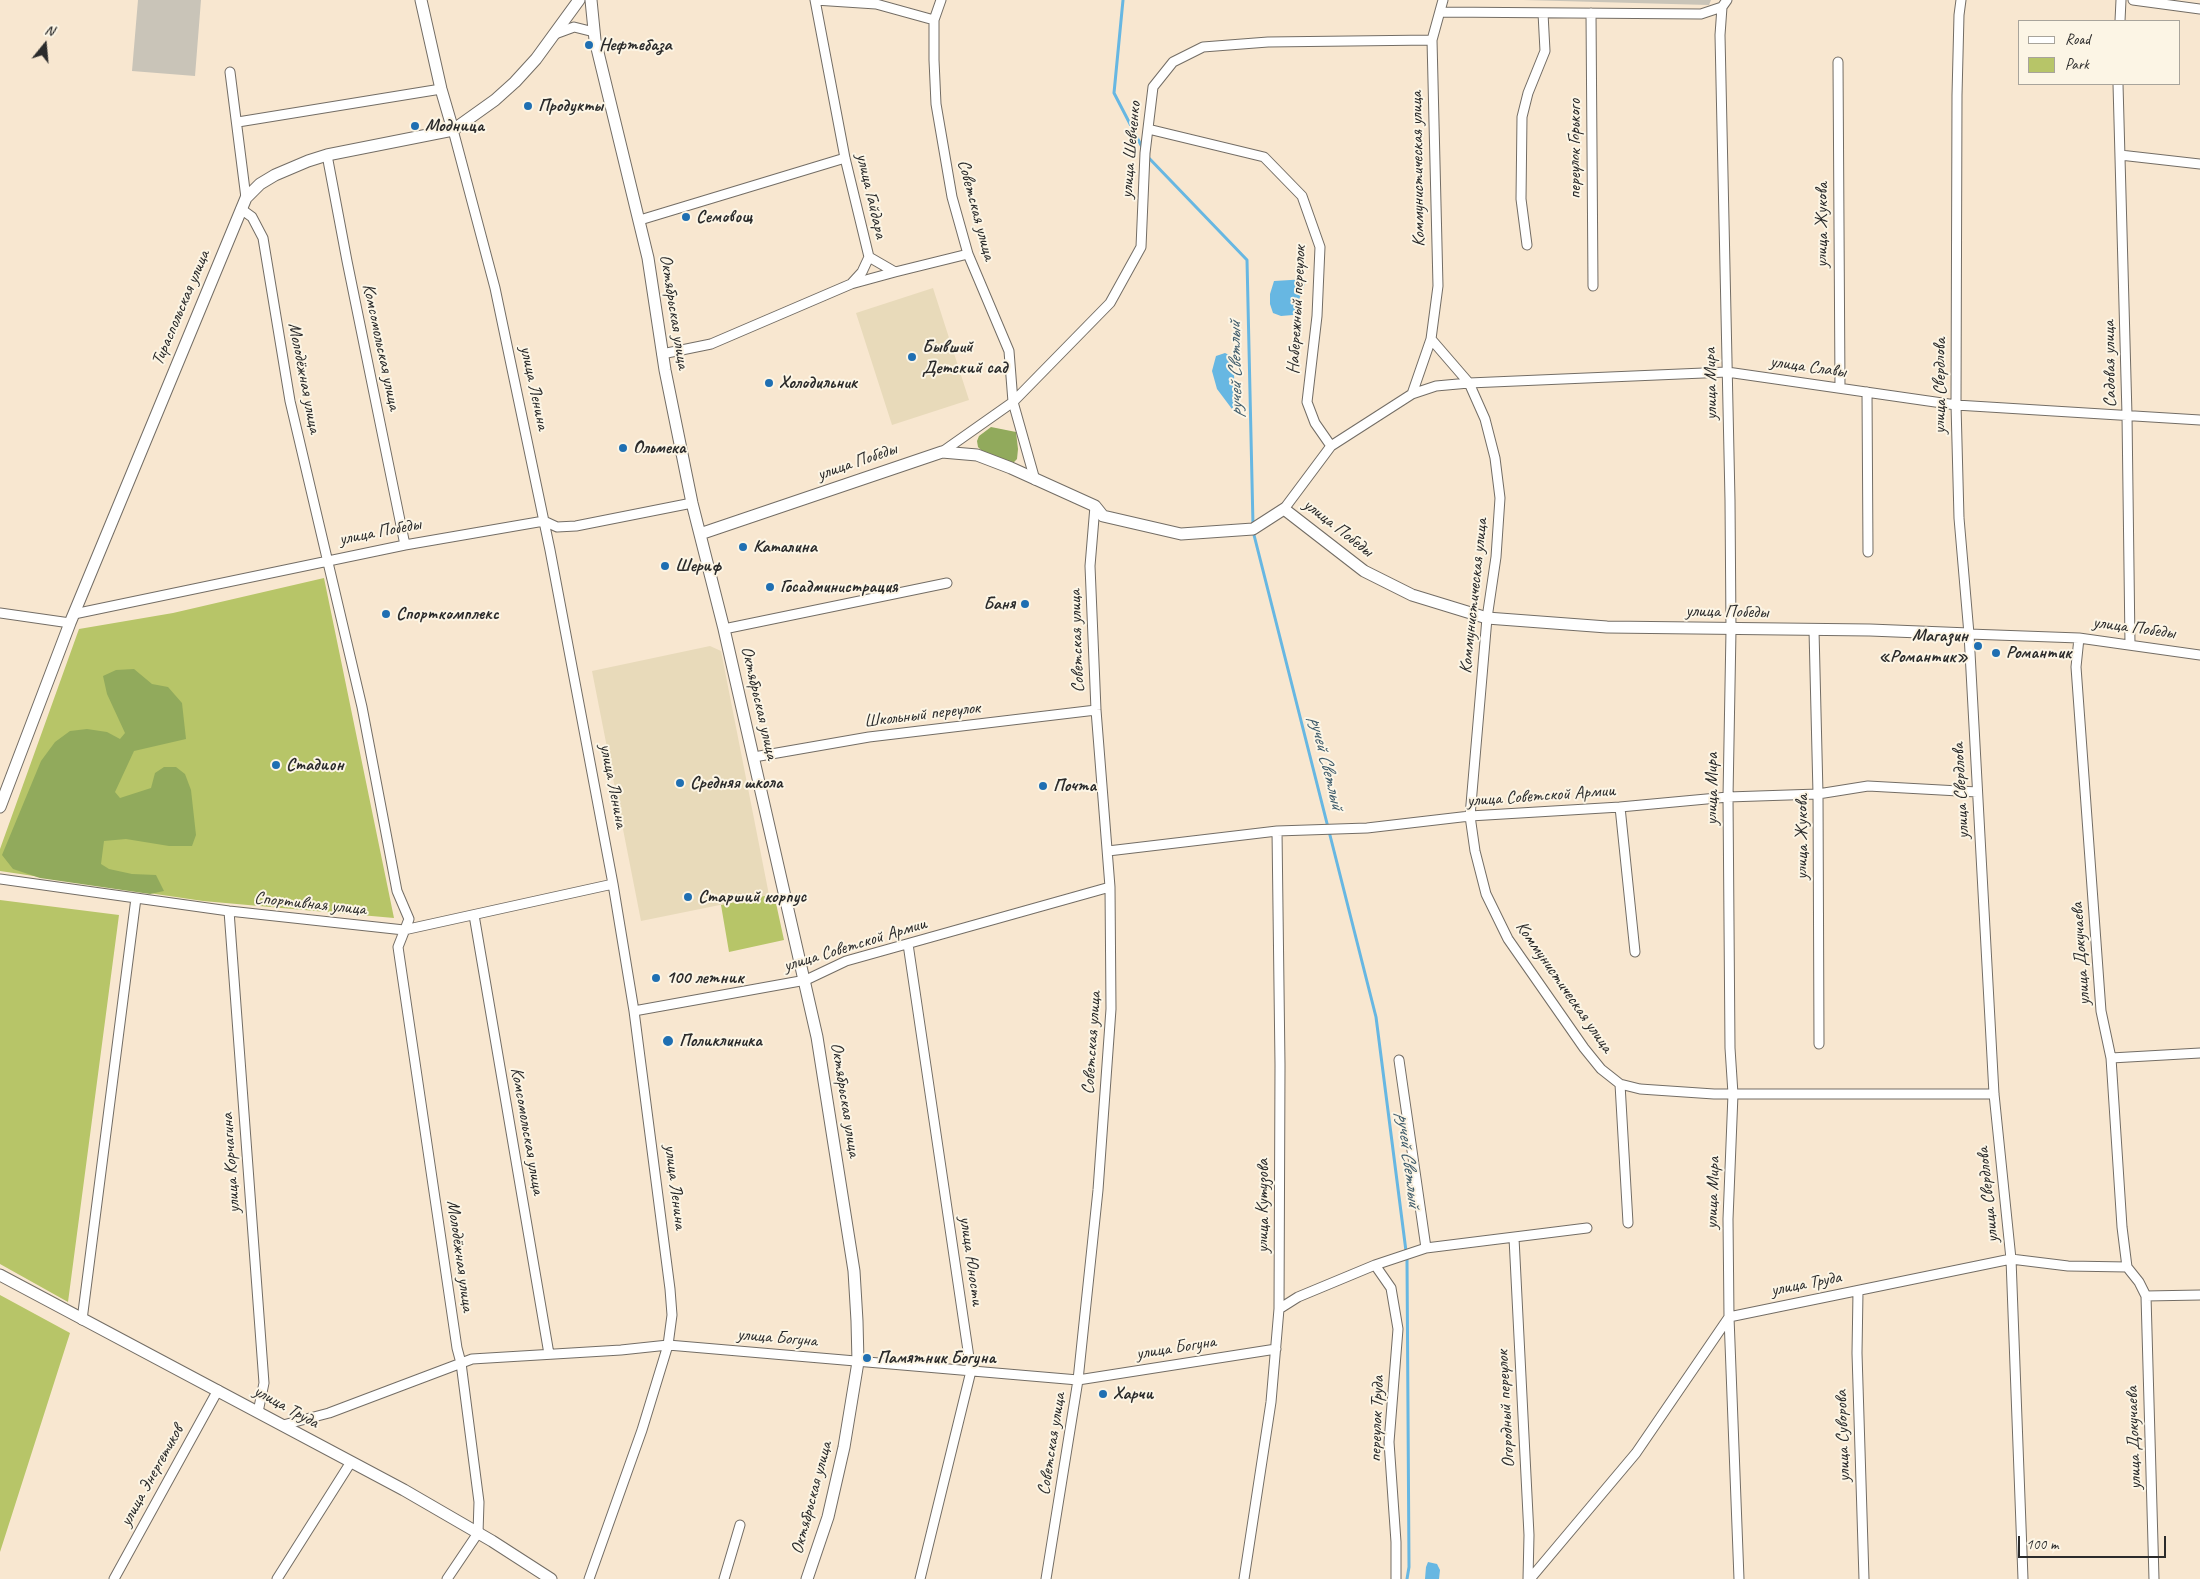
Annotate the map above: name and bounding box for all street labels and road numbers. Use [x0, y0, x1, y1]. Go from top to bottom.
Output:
street label: Коммунистическая улица [1406, 91, 1430, 247]
street label: переулок Горького [1564, 99, 1586, 199]
street label: улица Шевченко [1116, 101, 1146, 199]
street label: улица Гайдара [851, 151, 891, 241]
street label: Советская улица [952, 157, 1000, 263]
street label: улица Жукова [1811, 182, 1833, 268]
street label: Набережный переулок [1283, 245, 1311, 375]
street label: Тираспольская улица [147, 247, 215, 369]
street label: Октябрьская улица [654, 253, 694, 371]
street label: Комсомольская улица [357, 282, 405, 412]
street label: Садовая улица [2098, 320, 2122, 408]
street label: Молодёжная улица [283, 321, 325, 435]
street label: улица Свердлова [1929, 338, 1951, 434]
street label: улица Ленина [515, 344, 553, 432]
street label: улица Мира [1700, 348, 1722, 420]
street label: улица Славы [1769, 351, 1847, 383]
street label: улица Победы [814, 438, 900, 486]
street label: улица Победы [1299, 494, 1377, 562]
street label: улица Победы [337, 514, 423, 550]
street label: Коммунистическая улица [1455, 517, 1493, 675]
street label: Советская улица [1064, 589, 1090, 693]
street label: улица Победы [1685, 600, 1769, 624]
street label: улица Победы [2092, 612, 2176, 644]
street label: Октябрьская улица [735, 644, 783, 762]
street label: Школьный переулок [863, 697, 981, 733]
street label: улица Ленина [594, 742, 632, 830]
street label: улица Свердлова [1948, 742, 1974, 840]
street label: улица Мира [1701, 753, 1723, 825]
street label: улица Советской Армии [1466, 780, 1616, 812]
street label: улица Жукова [1791, 794, 1813, 880]
street label: Спортивная улица [253, 887, 367, 921]
street label: улица Докучаева [2067, 902, 2095, 1006]
street label: улица Советской Армии [781, 913, 929, 977]
street label: Коммунистическая улица [1510, 917, 1618, 1057]
street label: Советская улица [1078, 991, 1106, 1095]
street label: Октябрьская улица [825, 1041, 865, 1159]
street label: Комсомольская улица [505, 1066, 549, 1196]
street label: улица Корчагина [217, 1112, 245, 1214]
street label: улица Ленина [659, 1143, 691, 1231]
street label: улица Свердлова [1972, 1146, 2004, 1244]
street label: улица Мира [1701, 1156, 1725, 1230]
street label: улица Кутузова [1252, 1159, 1274, 1253]
street label: Молодёжная улица [441, 1199, 479, 1313]
street label: улица Юности [954, 1215, 988, 1307]
street label: улица Труда [1769, 1267, 1843, 1301]
street label: улица Богуна [736, 1324, 818, 1352]
street label: улица Богуна [1135, 1331, 1217, 1365]
street label: Огородный переулок [1492, 1350, 1520, 1468]
street label: переулок Труда [1365, 1375, 1389, 1463]
street label: улица Труда [250, 1380, 322, 1434]
street label: улица Докучаева [2121, 1386, 2147, 1490]
street label: улица Суворова [1831, 1390, 1855, 1482]
street label: Советская улица [1033, 1391, 1071, 1497]
street label: улица Энергетиков [115, 1422, 189, 1530]
street label: Октябрьская улица [787, 1439, 837, 1557]

